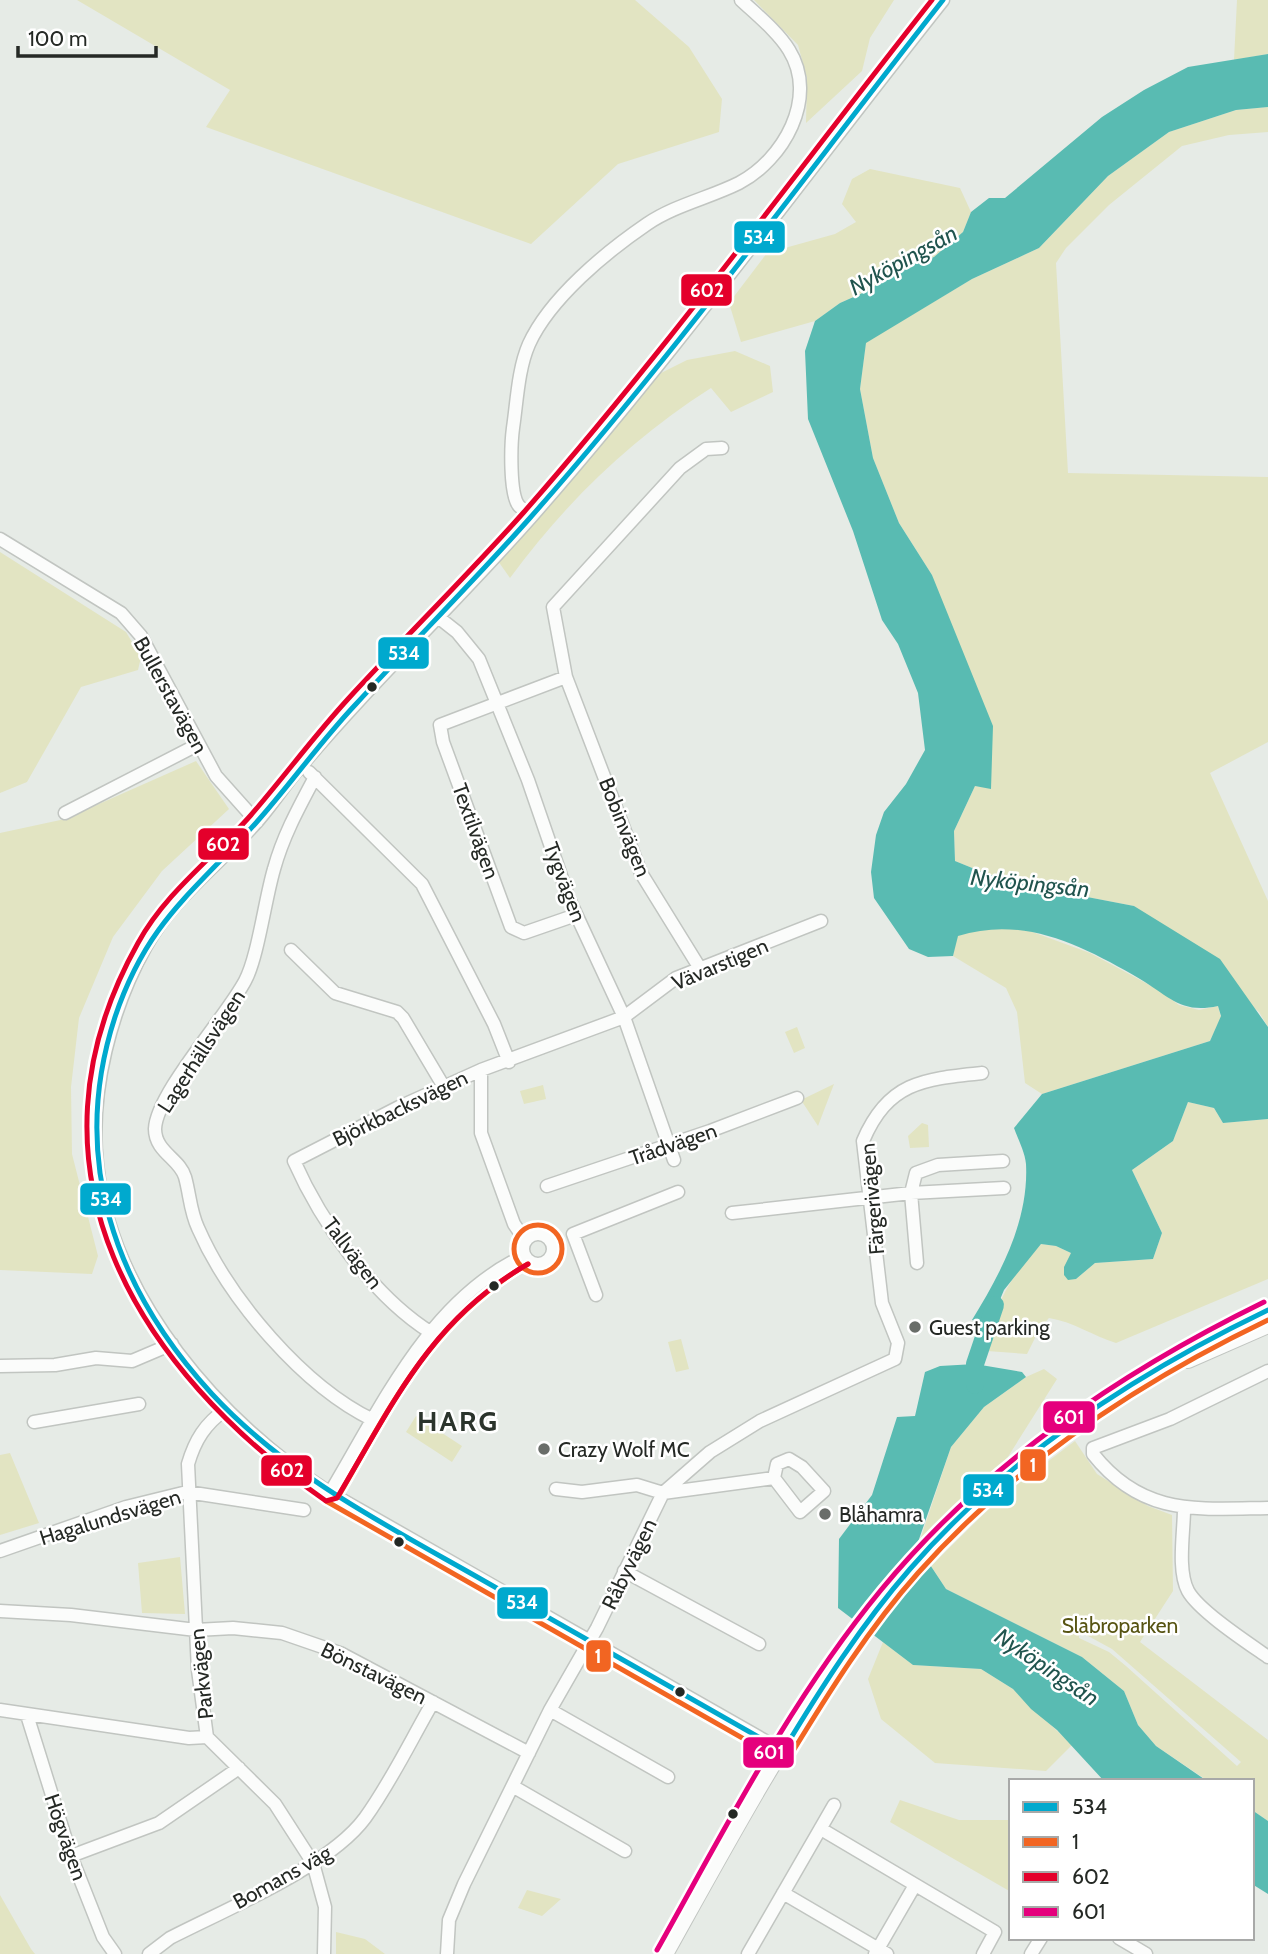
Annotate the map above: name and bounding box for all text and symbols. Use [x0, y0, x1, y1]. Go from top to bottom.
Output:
scale bar [18, 14, 156, 58]
text: 100 m [28, 26, 87, 51]
water label: Nyköpingsån [844, 219, 962, 301]
line badge: 534 [733, 220, 786, 254]
text: 534 [743, 226, 775, 249]
line badge: 602 [680, 273, 733, 307]
text: 602 [690, 279, 724, 302]
street label: Bullerstavägen [129, 632, 213, 758]
line badge: 534 [377, 636, 430, 670]
text: 534 [388, 642, 420, 665]
unlabelled marker [365, 680, 379, 694]
street label: Bobinvägen [594, 774, 656, 880]
street label: Textilvägen [447, 780, 505, 882]
line badge: 602 [197, 827, 250, 861]
text: 602 [206, 833, 240, 856]
street label: Tygvägen [538, 838, 592, 926]
water label: Nyköpingsån [969, 863, 1091, 903]
street label: Vävarstigen [668, 933, 772, 995]
street label: Lagerhällsvägen [152, 985, 250, 1117]
street label: Björkbacksvägen [328, 1065, 472, 1152]
street label: Trådvägen [626, 1117, 720, 1171]
street label: Färgerivägen [855, 1142, 889, 1256]
line badge: 534 [79, 1182, 132, 1216]
text: 534 [90, 1188, 122, 1211]
street label: Tallvägen [318, 1212, 388, 1294]
unlabelled marker [487, 1279, 501, 1293]
place label: Guest parking [929, 1315, 1050, 1340]
marker: Guest parking [907, 1319, 923, 1335]
line badge: 601 [1042, 1400, 1096, 1434]
district label: HARG [417, 1404, 499, 1438]
text: 601 [1053, 1406, 1085, 1429]
place label: Crazy Wolf MC [558, 1437, 690, 1462]
marker: Crazy Wolf MC [536, 1441, 552, 1457]
line badge: 1 [1019, 1448, 1047, 1482]
line badge: 602 [260, 1454, 313, 1487]
text: 1 [1029, 1454, 1037, 1477]
text: 602 [270, 1459, 304, 1482]
line badge: 534 [962, 1473, 1015, 1507]
text: 534 [972, 1479, 1004, 1502]
street label: Hagalundsvägen [36, 1484, 184, 1550]
place label: Blåhamra [839, 1502, 923, 1527]
marker: Blåhamra [817, 1506, 833, 1522]
street label: Råbyvägen [596, 1515, 662, 1613]
unlabelled marker [392, 1535, 406, 1549]
line badge: 534 [496, 1586, 549, 1620]
text: 534 [506, 1591, 538, 1614]
park label: Släbroparken [1062, 1613, 1178, 1638]
water label: Nyköpingsån [990, 1622, 1104, 1712]
street label: Parkvägen [184, 1627, 218, 1721]
street label: Bönstavägen [317, 1637, 431, 1709]
line badge: 1 [585, 1639, 612, 1673]
text: 1 [594, 1645, 602, 1668]
unlabelled marker [673, 1685, 687, 1699]
line badge: 601 [742, 1736, 795, 1769]
text: 601 [753, 1741, 785, 1764]
legend [1009, 1779, 1254, 1940]
street label: Högvägen [40, 1790, 92, 1884]
text: 534 [1072, 1794, 1107, 1819]
unlabelled marker [726, 1807, 740, 1821]
text: 1 [1072, 1829, 1079, 1854]
street label: Bomans väg [228, 1840, 336, 1914]
text: 602 [1072, 1864, 1110, 1889]
text: 601 [1072, 1899, 1105, 1924]

